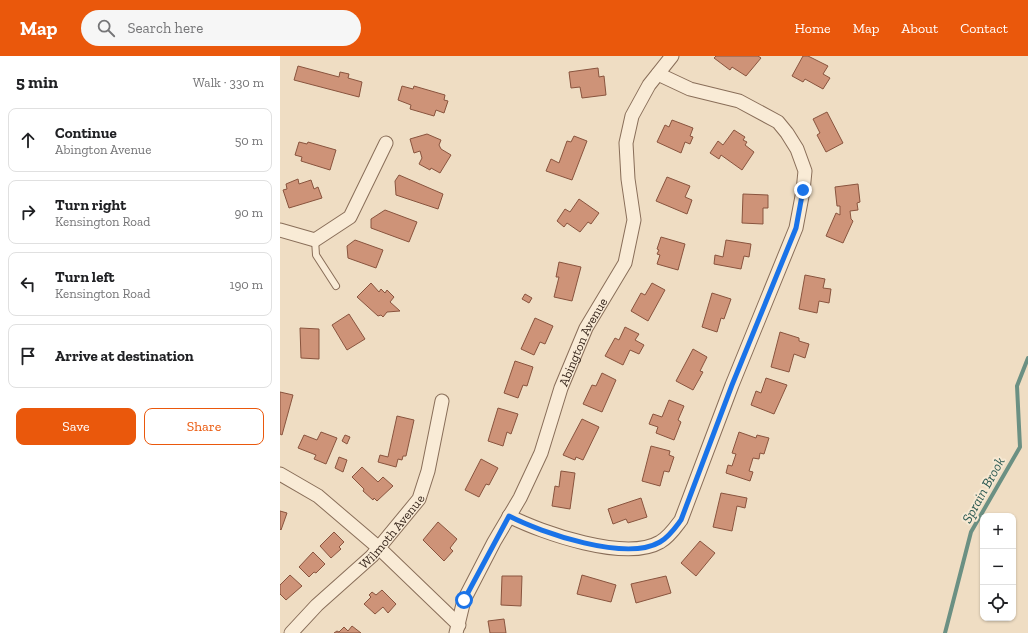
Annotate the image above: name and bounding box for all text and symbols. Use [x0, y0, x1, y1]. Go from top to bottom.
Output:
search box [81, 10, 361, 46]
text: Map [20, 17, 57, 40]
icon: search [95, 17, 117, 39]
text: Search here [127, 19, 203, 37]
text: Home [795, 20, 831, 37]
text: Map [853, 20, 879, 37]
text: About [901, 20, 938, 37]
text: Contact [960, 20, 1008, 37]
text: 5 min [16, 72, 58, 92]
text: Walk · 330 m [193, 75, 264, 90]
text: Continue [55, 124, 117, 142]
icon: ahead [17, 129, 39, 151]
text: 50 m [235, 133, 263, 148]
text: Abington Avenue [55, 142, 151, 157]
route end [794, 181, 812, 199]
text: Turn right [55, 196, 126, 214]
icon: right [17, 201, 39, 223]
text: 90 m [234, 205, 263, 220]
text: Kensington Road [55, 214, 150, 229]
text: Turn left [55, 268, 115, 286]
icon: left [17, 273, 39, 295]
text: 190 m [229, 277, 263, 292]
text: Kensington Road [55, 286, 150, 301]
street label: Abington Avenue [556, 295, 610, 389]
icon: arrive [17, 345, 39, 367]
text: Arrive at destination [55, 347, 194, 365]
button: Save [16, 408, 136, 445]
button: Share [144, 408, 264, 445]
water label: Sprain Brook [958, 454, 1009, 526]
street label: Wilmoth Avenue [356, 493, 428, 572]
map controls [980, 513, 1016, 621]
button: + [980, 513, 1016, 549]
button: − [980, 549, 1016, 585]
button: locate [980, 585, 1016, 621]
route start [455, 591, 473, 609]

